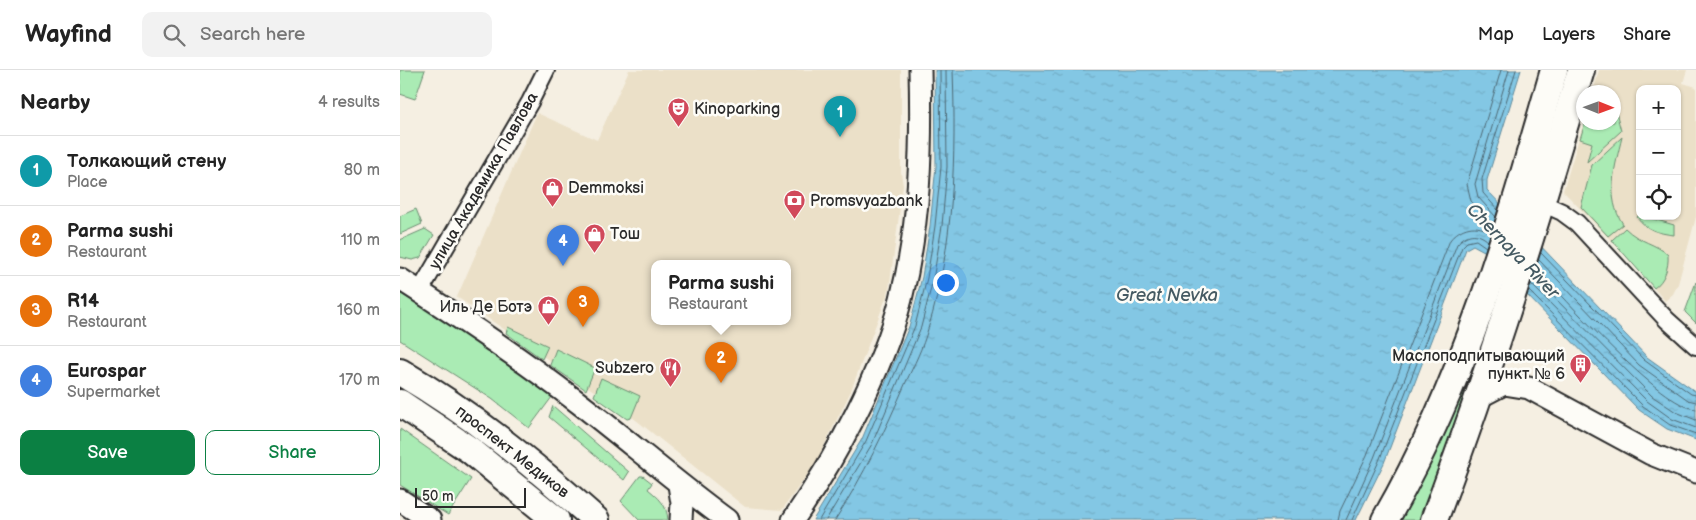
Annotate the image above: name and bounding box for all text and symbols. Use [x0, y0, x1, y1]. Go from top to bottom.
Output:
search box [142, 12, 492, 57]
text: Wayfind [25, 20, 112, 49]
icon: search [160, 21, 188, 49]
text: Search here [200, 23, 305, 46]
text: Map [1478, 24, 1514, 45]
text: Layers [1542, 24, 1595, 45]
text: Share [1623, 24, 1671, 45]
north arrow [1576, 85, 1621, 130]
map controls [1636, 85, 1681, 220]
button: + [1636, 85, 1681, 130]
street label: улица Академика Павлова [425, 89, 543, 273]
text: Nearby [20, 90, 90, 115]
text: 4 results [318, 93, 380, 112]
pin: 1 [824, 96, 856, 137]
theatre icon: Kinoparking [666, 97, 690, 128]
place label: Kinoparking [694, 100, 780, 119]
button: − [1636, 130, 1681, 175]
text: Толкающий стену [67, 150, 226, 173]
text: 1 [33, 161, 39, 180]
text: 80 m [344, 161, 380, 180]
text: Place [67, 173, 108, 192]
button: locate [1636, 175, 1681, 220]
shop icon: Demmoksi [540, 176, 564, 207]
place label: Demmoksi [568, 179, 644, 198]
bank icon: Promsvyazbank [782, 189, 806, 220]
place label: Promsvyazbank [810, 192, 922, 211]
water label: Chernaya River [1462, 199, 1565, 304]
text: Parma sushi [67, 220, 173, 243]
shop icon: Тош [582, 222, 606, 253]
pin: 4 [547, 225, 579, 266]
place label: Тош [610, 225, 640, 244]
text: 2 [31, 231, 41, 250]
text: 110 m [341, 231, 380, 250]
text: Restaurant [67, 243, 147, 262]
popup [651, 260, 791, 325]
your location [933, 270, 959, 296]
text: Parma sushi [668, 272, 774, 295]
water label: Great Nevka [1116, 285, 1218, 306]
pin: 3 [567, 286, 599, 327]
text: R14 [67, 290, 99, 313]
shop icon: Иль Де Ботэ [536, 295, 560, 326]
text: Restaurant [668, 295, 748, 314]
place label: Иль Де Ботэ [439, 298, 532, 317]
text: 3 [31, 301, 41, 320]
text: 160 m [337, 301, 380, 320]
text: Restaurant [67, 313, 147, 332]
pin: 2 [705, 342, 737, 383]
place label: Маслоподпитывающий пункт № 6 [1392, 347, 1565, 384]
building icon: Маслоподпитывающий пункт № 6 [1569, 353, 1593, 384]
restaurant icon: Subzero [658, 356, 682, 387]
place label: Subzero [595, 359, 654, 378]
text: Eurospar [67, 360, 146, 383]
text: 4 [31, 371, 41, 390]
text: 170 m [339, 371, 380, 390]
text: Supermarket [67, 383, 160, 402]
street label: проспект Медиков [451, 402, 573, 503]
button: Save [20, 430, 195, 475]
button: Share [205, 430, 380, 475]
scale bar [415, 485, 526, 508]
text: 50 m [422, 488, 454, 505]

